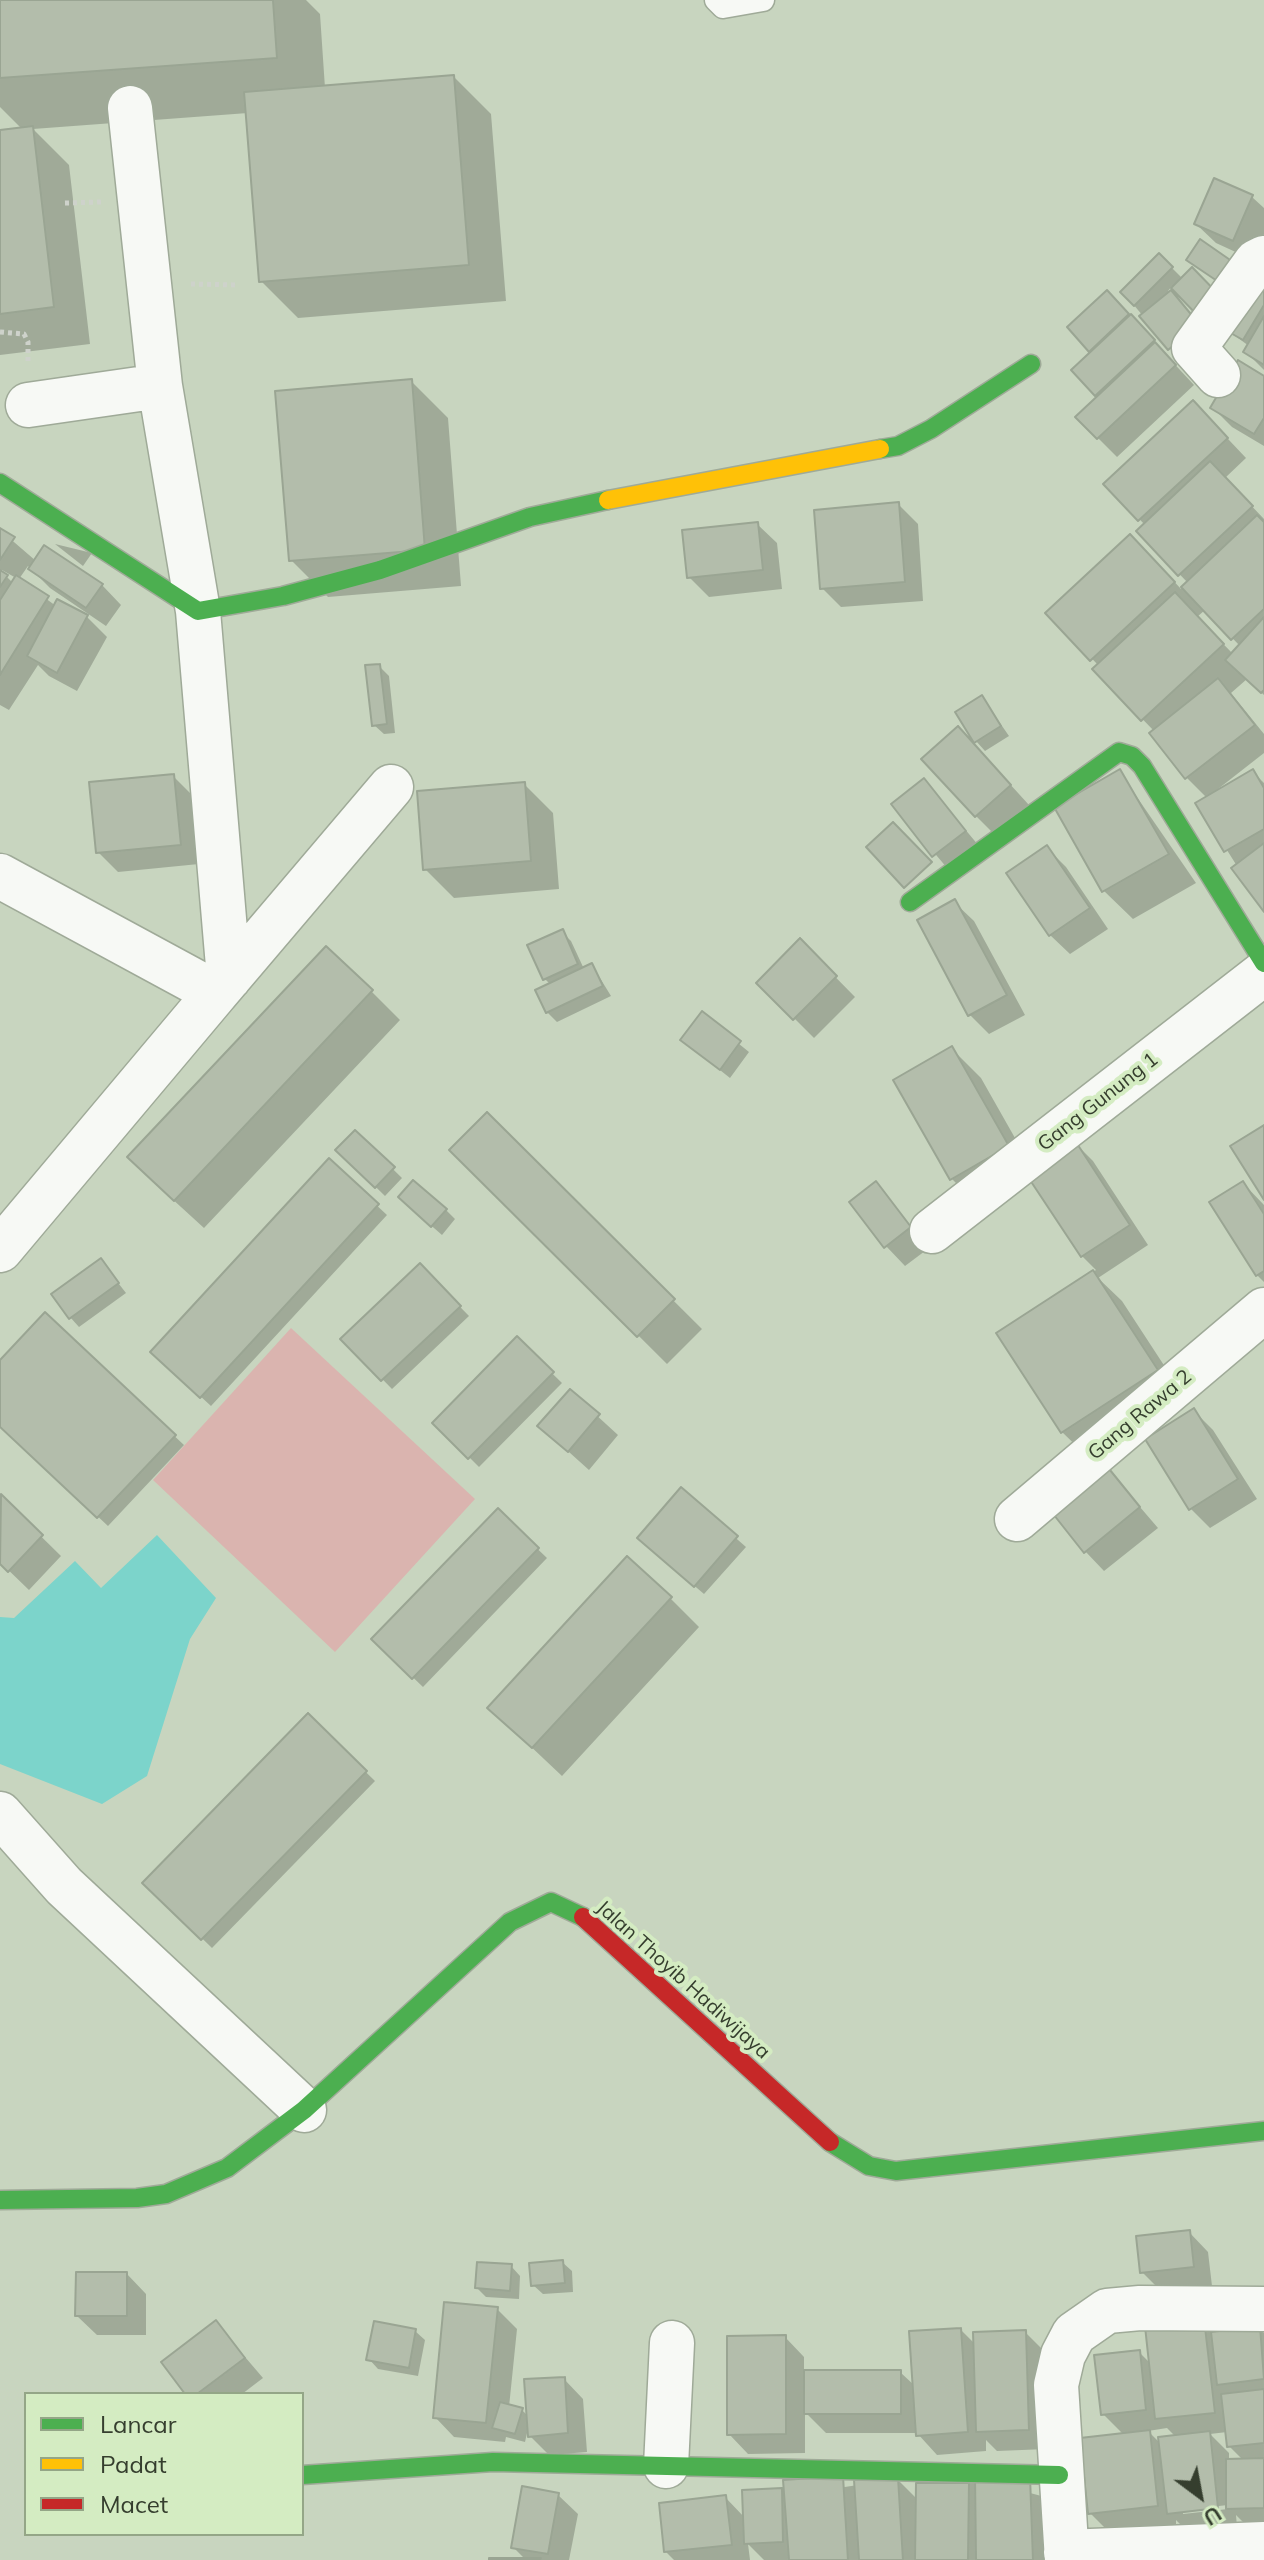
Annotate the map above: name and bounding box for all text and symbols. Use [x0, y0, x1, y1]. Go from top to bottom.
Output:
street label: Gang Gunung 1 [1033, 1048, 1163, 1156]
street label: Gang Rawa 2 [1083, 1365, 1197, 1465]
street label: Jalan Thoyib Hadiwijaya [591, 1896, 775, 2064]
legend [24, 2392, 304, 2536]
text: Lancar [100, 2409, 176, 2439]
text: Padat [100, 2449, 167, 2479]
north arrow [1160, 2456, 1240, 2536]
text: Macet [100, 2489, 168, 2519]
text: U [1198, 2500, 1227, 2533]

